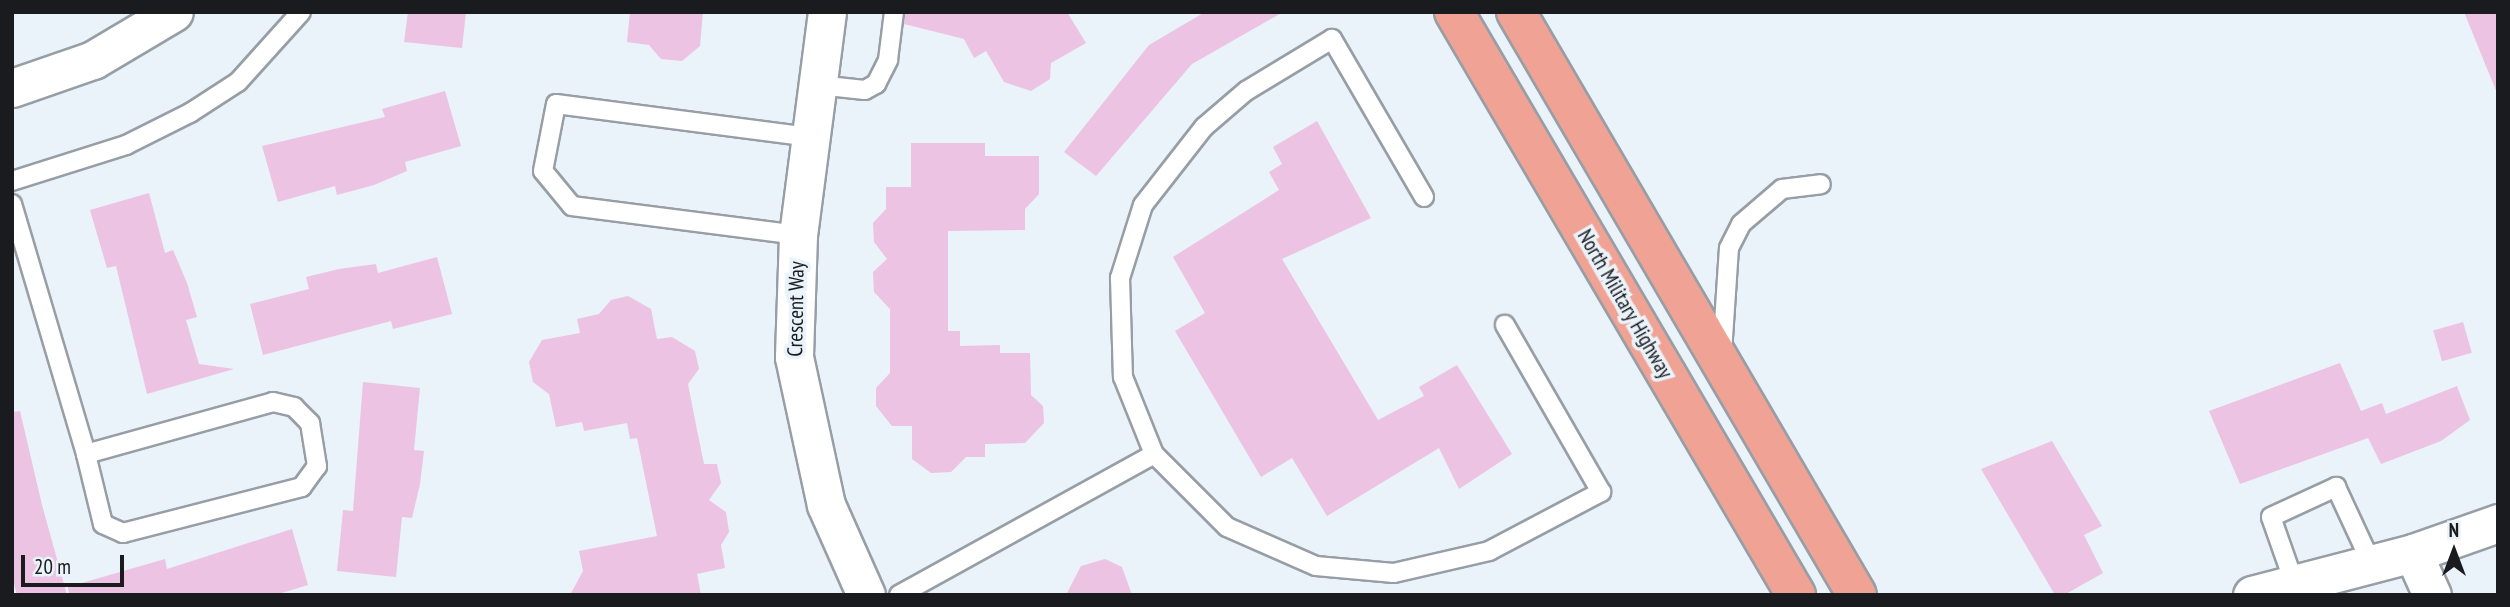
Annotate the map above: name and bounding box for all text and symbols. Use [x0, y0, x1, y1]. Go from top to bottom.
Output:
street label: North Military Highway [1572, 225, 1678, 383]
street label: Crescent Way [783, 261, 809, 357]
north arrow [2419, 516, 2489, 586]
text: N [2449, 518, 2459, 542]
scale bar [24, 540, 128, 584]
text: 20 m [34, 553, 71, 580]

